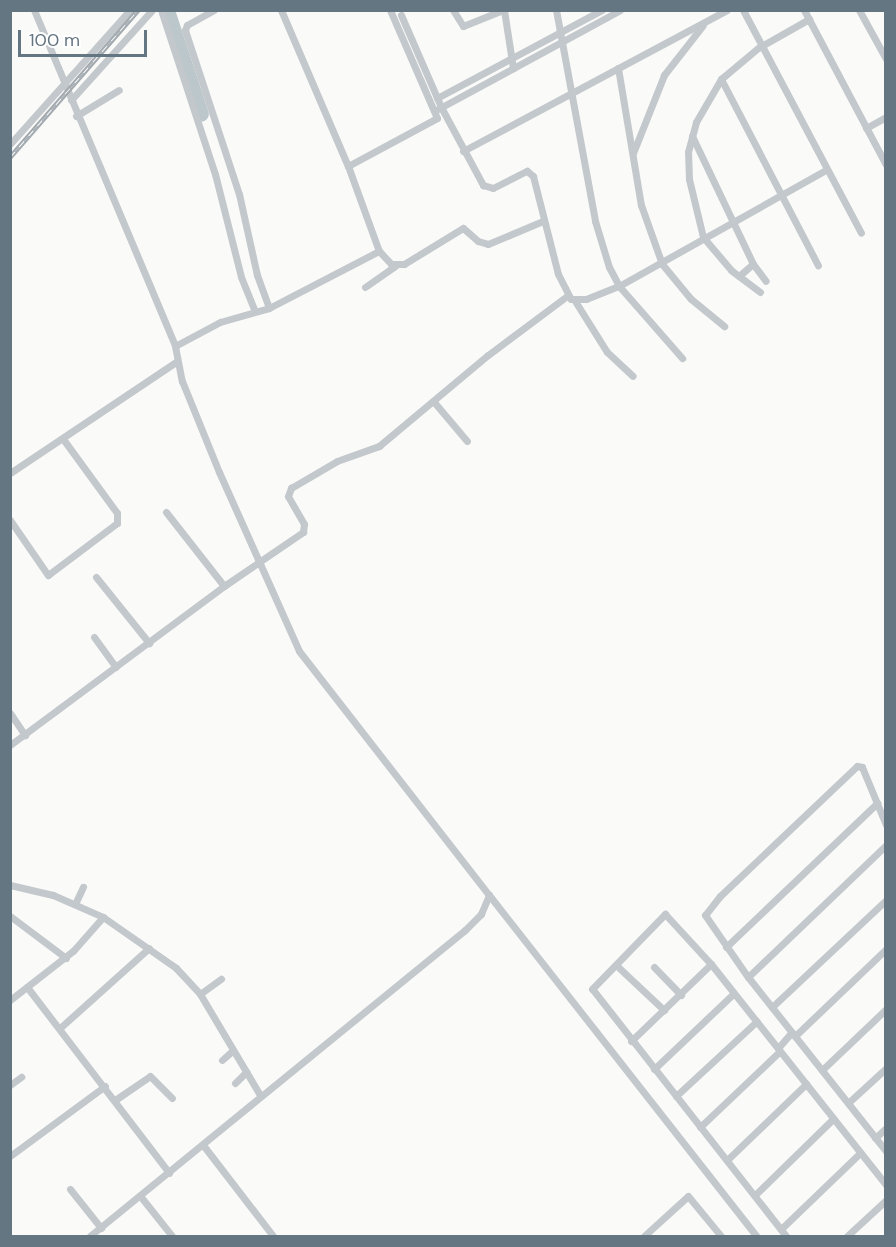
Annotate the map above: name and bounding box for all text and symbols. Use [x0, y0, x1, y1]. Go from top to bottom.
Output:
scale bar [21, 18, 150, 56]
text: 100 m [29, 28, 80, 52]

